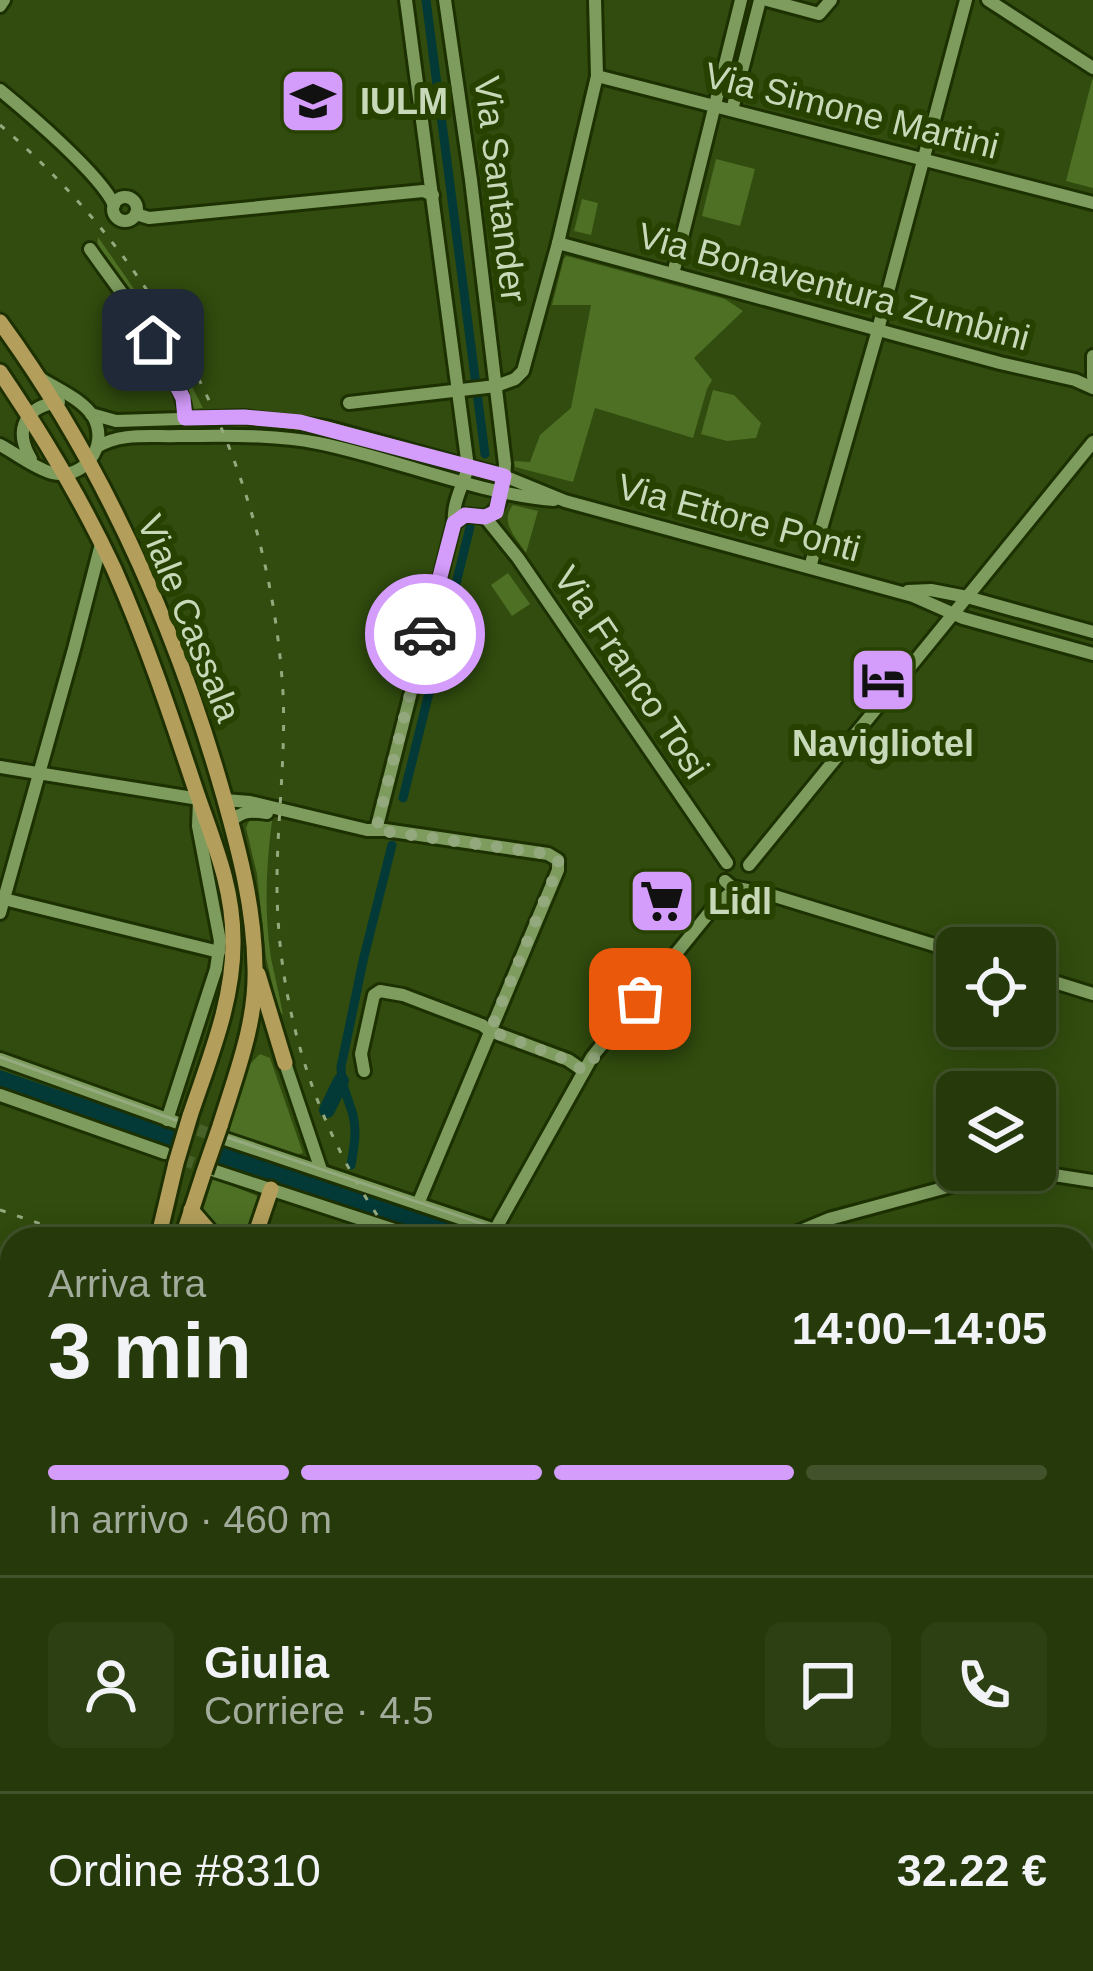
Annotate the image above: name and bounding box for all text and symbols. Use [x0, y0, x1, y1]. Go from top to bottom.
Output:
street label: Via Simone Martini [701, 54, 1003, 167]
school or university icon: IULM [278, 66, 348, 136]
street label: Via Santander [466, 74, 535, 304]
place label: IULM [360, 81, 448, 122]
street label: Via Bonaventura Zumbini [634, 214, 1034, 359]
pin [102, 289, 204, 391]
icon: home [120, 307, 186, 373]
street label: Via Ettore Ponti [613, 465, 865, 570]
street label: Viale Cassala [129, 509, 250, 729]
street label: Via Franco Tosi [546, 559, 718, 786]
courier [365, 574, 485, 694]
icon: car [392, 601, 458, 667]
hotel icon: Navigliotel [848, 645, 918, 715]
place label: Navigliotel [792, 723, 974, 764]
supermarket icon: Lidl [627, 866, 697, 936]
place label: Lidl [708, 881, 772, 922]
map controls [936, 927, 1056, 1191]
button: locate [936, 927, 1056, 1047]
pin [589, 948, 691, 1050]
icon: bag [607, 966, 673, 1032]
button: layers [936, 1071, 1056, 1191]
text: Arriva tra [48, 1262, 206, 1305]
text: 14:00–14:05 [792, 1303, 1047, 1354]
text: 3 min [48, 1307, 252, 1395]
text: In arrivo · 460 m [48, 1498, 332, 1541]
button: person [48, 1622, 174, 1748]
button: chat [765, 1622, 891, 1748]
button: phone [921, 1622, 1047, 1748]
text: Giulia [204, 1637, 329, 1688]
text: Corriere · 4.5 [204, 1689, 434, 1732]
text: Ordine #8310 [48, 1845, 321, 1896]
text: 32.22 € [897, 1845, 1047, 1896]

